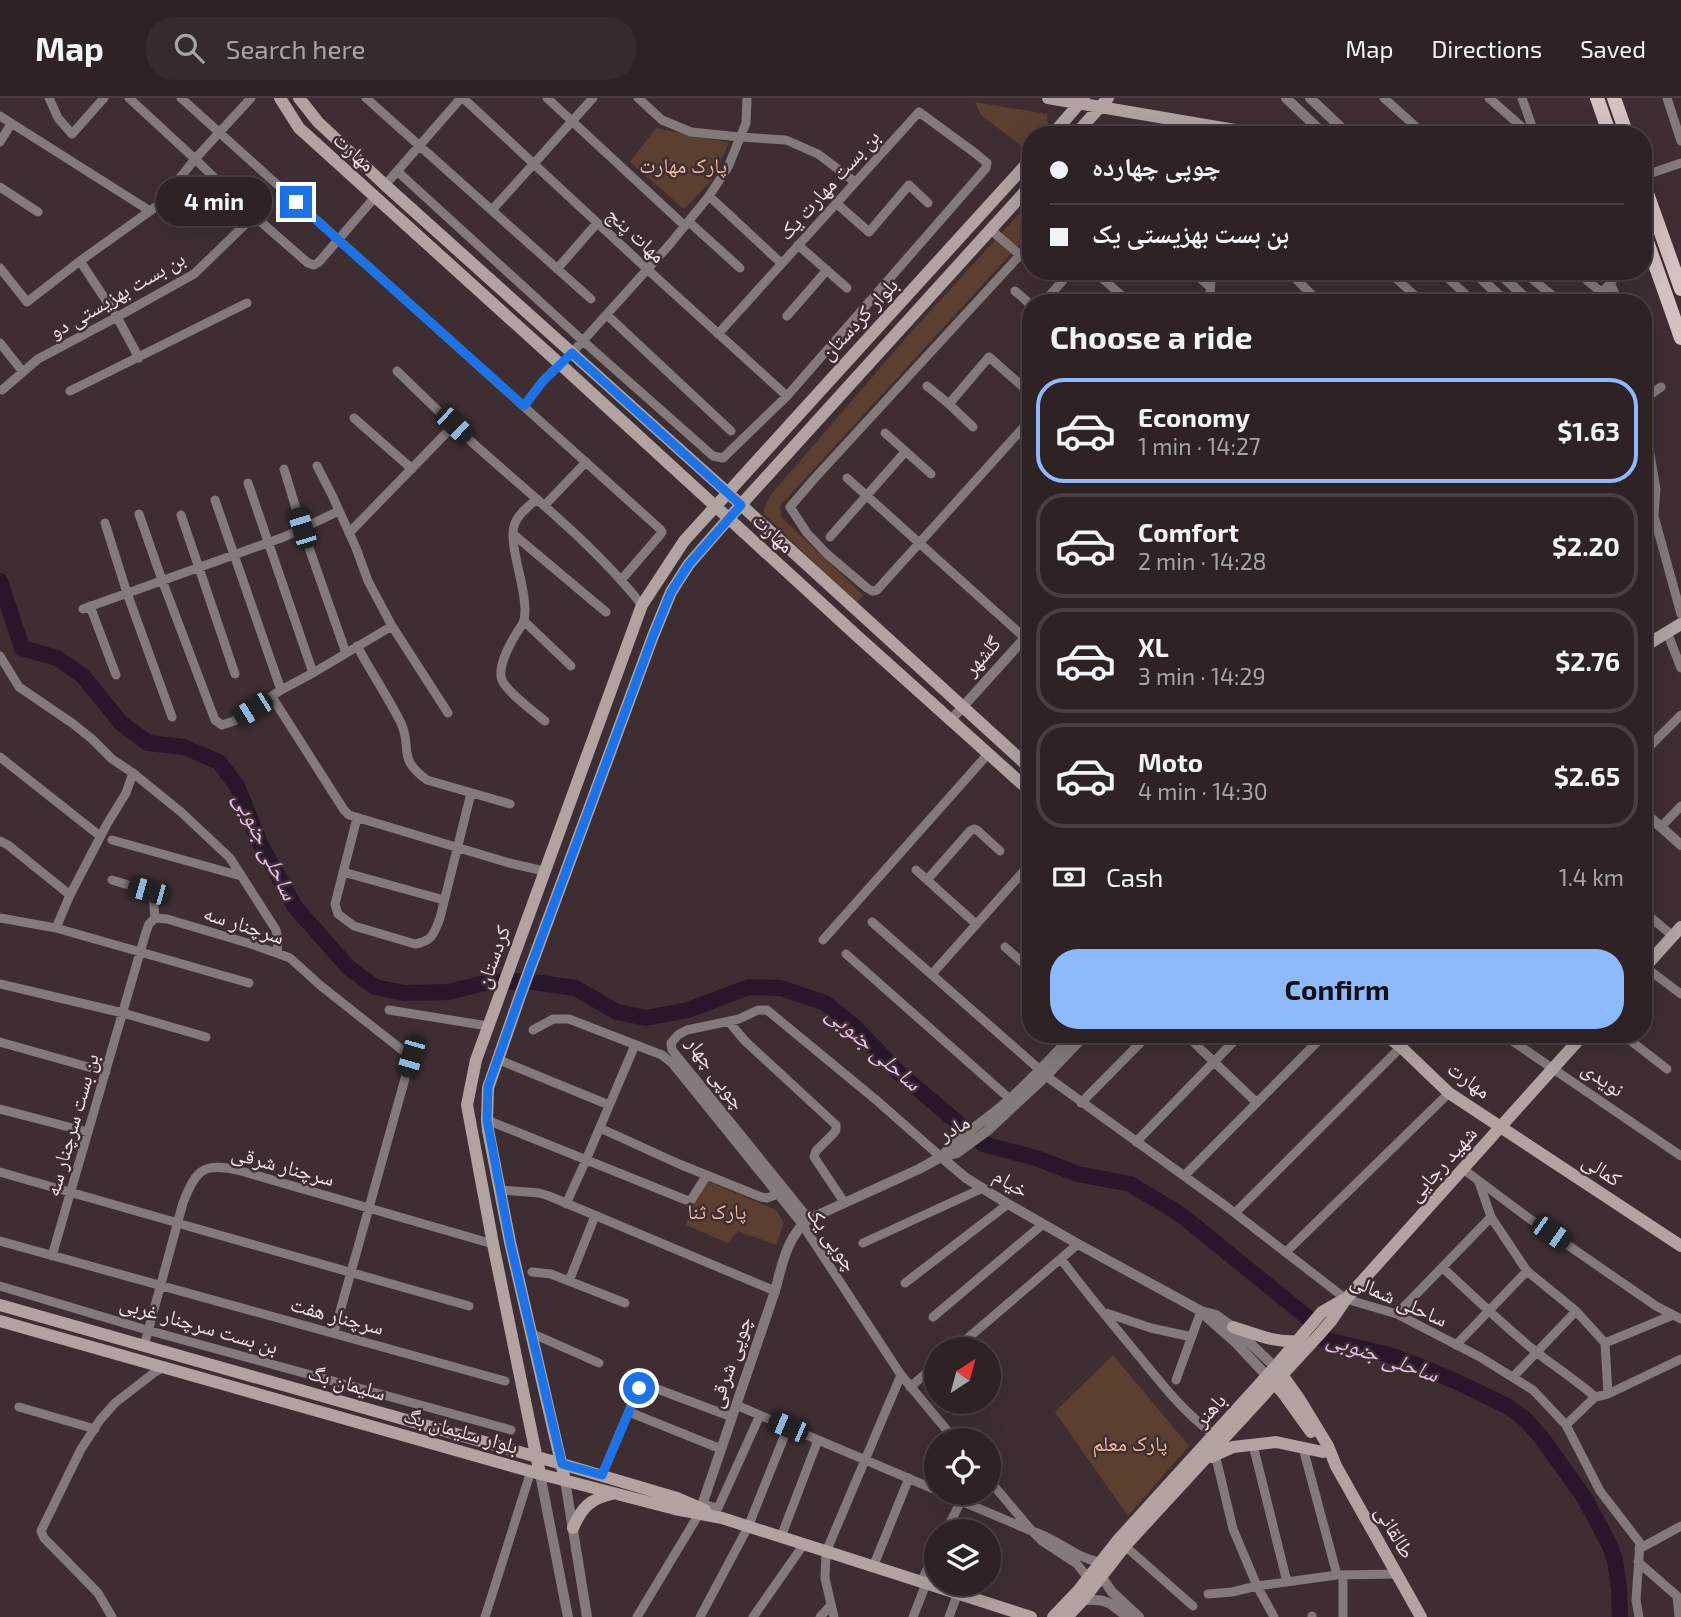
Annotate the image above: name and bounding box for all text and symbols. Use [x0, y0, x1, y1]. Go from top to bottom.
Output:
search box [146, 17, 636, 80]
text: Map [35, 28, 104, 68]
icon: search [170, 29, 208, 67]
text: Search here [226, 33, 365, 64]
text: Map [1345, 34, 1393, 63]
text: Directions [1431, 34, 1542, 63]
text: Saved [1580, 34, 1646, 63]
street label: بن بست مهارت یک [772, 124, 885, 246]
street label: مهارت [328, 126, 381, 177]
text: چوپی چهارده [1092, 150, 1221, 181]
park label: پارک مهارت [639, 152, 727, 178]
callout: 4 min [156, 178, 272, 226]
route end [280, 186, 312, 218]
text: 4 min [184, 187, 244, 215]
street label: مهات پنج [601, 201, 672, 269]
text: بن بست بهزیستی یک [1092, 217, 1289, 248]
street label: بن بست بهزیستی دو [44, 245, 190, 344]
street label: بلوار کردستان [813, 272, 903, 365]
text: Choose a ride [1050, 317, 1253, 355]
icon: car [1054, 399, 1117, 462]
text: Economy [1138, 401, 1250, 432]
car [432, 403, 477, 447]
text: $1.63 [1557, 415, 1620, 446]
text: 1 min · 14:27 [1138, 432, 1261, 460]
car [286, 505, 319, 551]
street label: مهارت [748, 507, 800, 558]
icon: car [1054, 514, 1117, 577]
text: Comfort [1138, 516, 1239, 547]
text: $2.20 [1552, 530, 1620, 561]
text: 2 min · 14:28 [1138, 547, 1267, 575]
icon: car [1054, 629, 1117, 692]
street label: گلشهر [956, 630, 1006, 681]
text: XL [1138, 631, 1169, 662]
text: $2.76 [1555, 645, 1620, 676]
text: 3 min · 14:29 [1138, 662, 1266, 690]
car [230, 689, 277, 729]
icon: car [1054, 744, 1117, 807]
text: Moto [1138, 746, 1203, 777]
text: $2.65 [1554, 760, 1620, 791]
text: 4 min · 14:30 [1138, 777, 1268, 805]
water label: ساحلی جنوبی [228, 787, 305, 905]
icon: cash [1050, 858, 1088, 896]
text: Cash [1106, 861, 1163, 892]
text: 1.4 km [1559, 863, 1624, 891]
car [125, 875, 172, 907]
street label: سرچنار سه [201, 899, 288, 949]
street label: کردستان [469, 921, 515, 992]
button: Confirm [1050, 949, 1624, 1029]
water label: ساحلی جنوبی [821, 998, 928, 1097]
street label: چوپی چهار [680, 1030, 752, 1115]
car [396, 1034, 427, 1080]
street label: بن بست سرچنار سه [38, 1050, 105, 1199]
street label: نویدی [1577, 1054, 1630, 1102]
street label: مهارت [1443, 1055, 1496, 1104]
street label: مادر [932, 1108, 973, 1146]
street label: شهید رجایی [1401, 1120, 1483, 1207]
street label: سرچنار شرقی [229, 1139, 338, 1192]
street label: کمالی [1577, 1147, 1627, 1193]
street label: خیام [988, 1162, 1034, 1204]
park label: پارک ثنا [687, 1198, 747, 1224]
street label: چوپی یک [801, 1201, 864, 1277]
car [1528, 1212, 1575, 1254]
street label: ساحلی شمالی [1346, 1266, 1452, 1333]
street label: بن بست سرچنار غربی [117, 1289, 281, 1360]
street label: سرچنار هفت [288, 1290, 387, 1340]
street label: چوپی شرقی [701, 1313, 758, 1411]
water label: ساحلی جنوبی [1323, 1323, 1444, 1388]
north arrow [924, 1337, 1001, 1414]
map controls [924, 1337, 1001, 1596]
street label: سلیمان بگ [305, 1359, 389, 1406]
route start [623, 1372, 655, 1404]
street label: باهنر [1187, 1387, 1231, 1432]
street label: بلوار سلیمان بگ [401, 1401, 522, 1459]
car [765, 1409, 812, 1445]
button: locate [924, 1428, 1001, 1505]
park label: پارک معلم [1093, 1430, 1167, 1458]
street label: طالقانی [1369, 1500, 1421, 1563]
button: layers [924, 1519, 1001, 1596]

